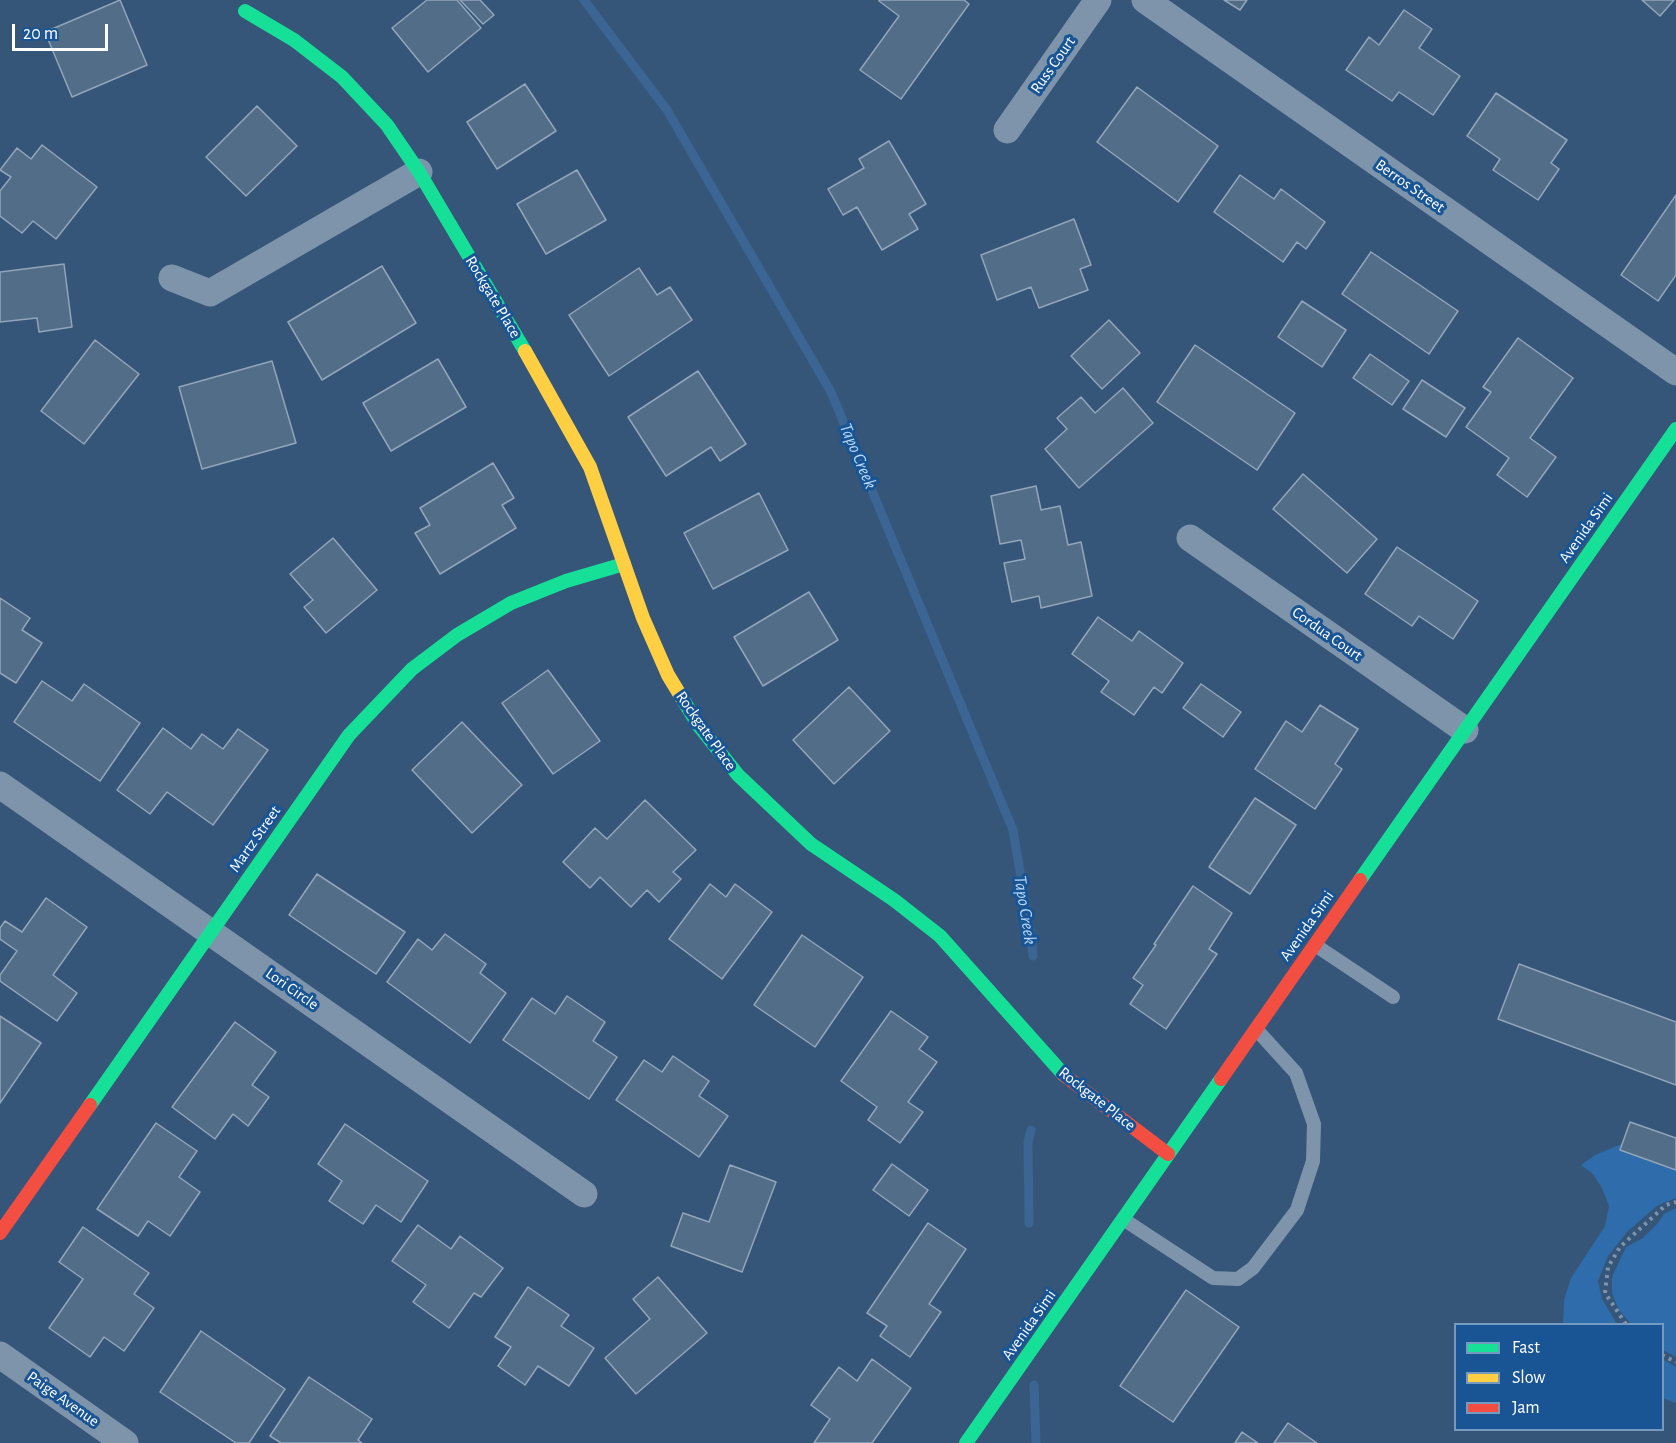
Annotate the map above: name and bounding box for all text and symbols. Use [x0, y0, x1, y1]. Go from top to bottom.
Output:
scale bar [15, 12, 111, 50]
text: 20 m [23, 25, 58, 43]
street label: Russ Court [1026, 33, 1080, 97]
street label: Berros Street [1372, 155, 1448, 217]
street label: Rockgate Place [461, 252, 525, 342]
water label: Tapo Creek [834, 420, 882, 492]
street label: Avenida Simi [1555, 489, 1617, 567]
street label: Cordua Court [1288, 603, 1366, 665]
street label: Rockgate Place [672, 688, 740, 774]
street label: Martz Street [225, 802, 285, 876]
water label: Tapo Creek [1009, 874, 1041, 946]
street label: Avenida Simi [1276, 887, 1338, 965]
street label: Lori Circle [262, 964, 322, 1014]
street label: Rockgate Place [1055, 1063, 1139, 1135]
street label: Avenida Simi [998, 1286, 1060, 1364]
legend [1454, 1323, 1664, 1431]
text: Fast [1512, 1339, 1540, 1357]
street label: Paige Avenue [23, 1367, 103, 1431]
text: Slow [1512, 1369, 1545, 1387]
text: Jam [1512, 1399, 1540, 1417]

